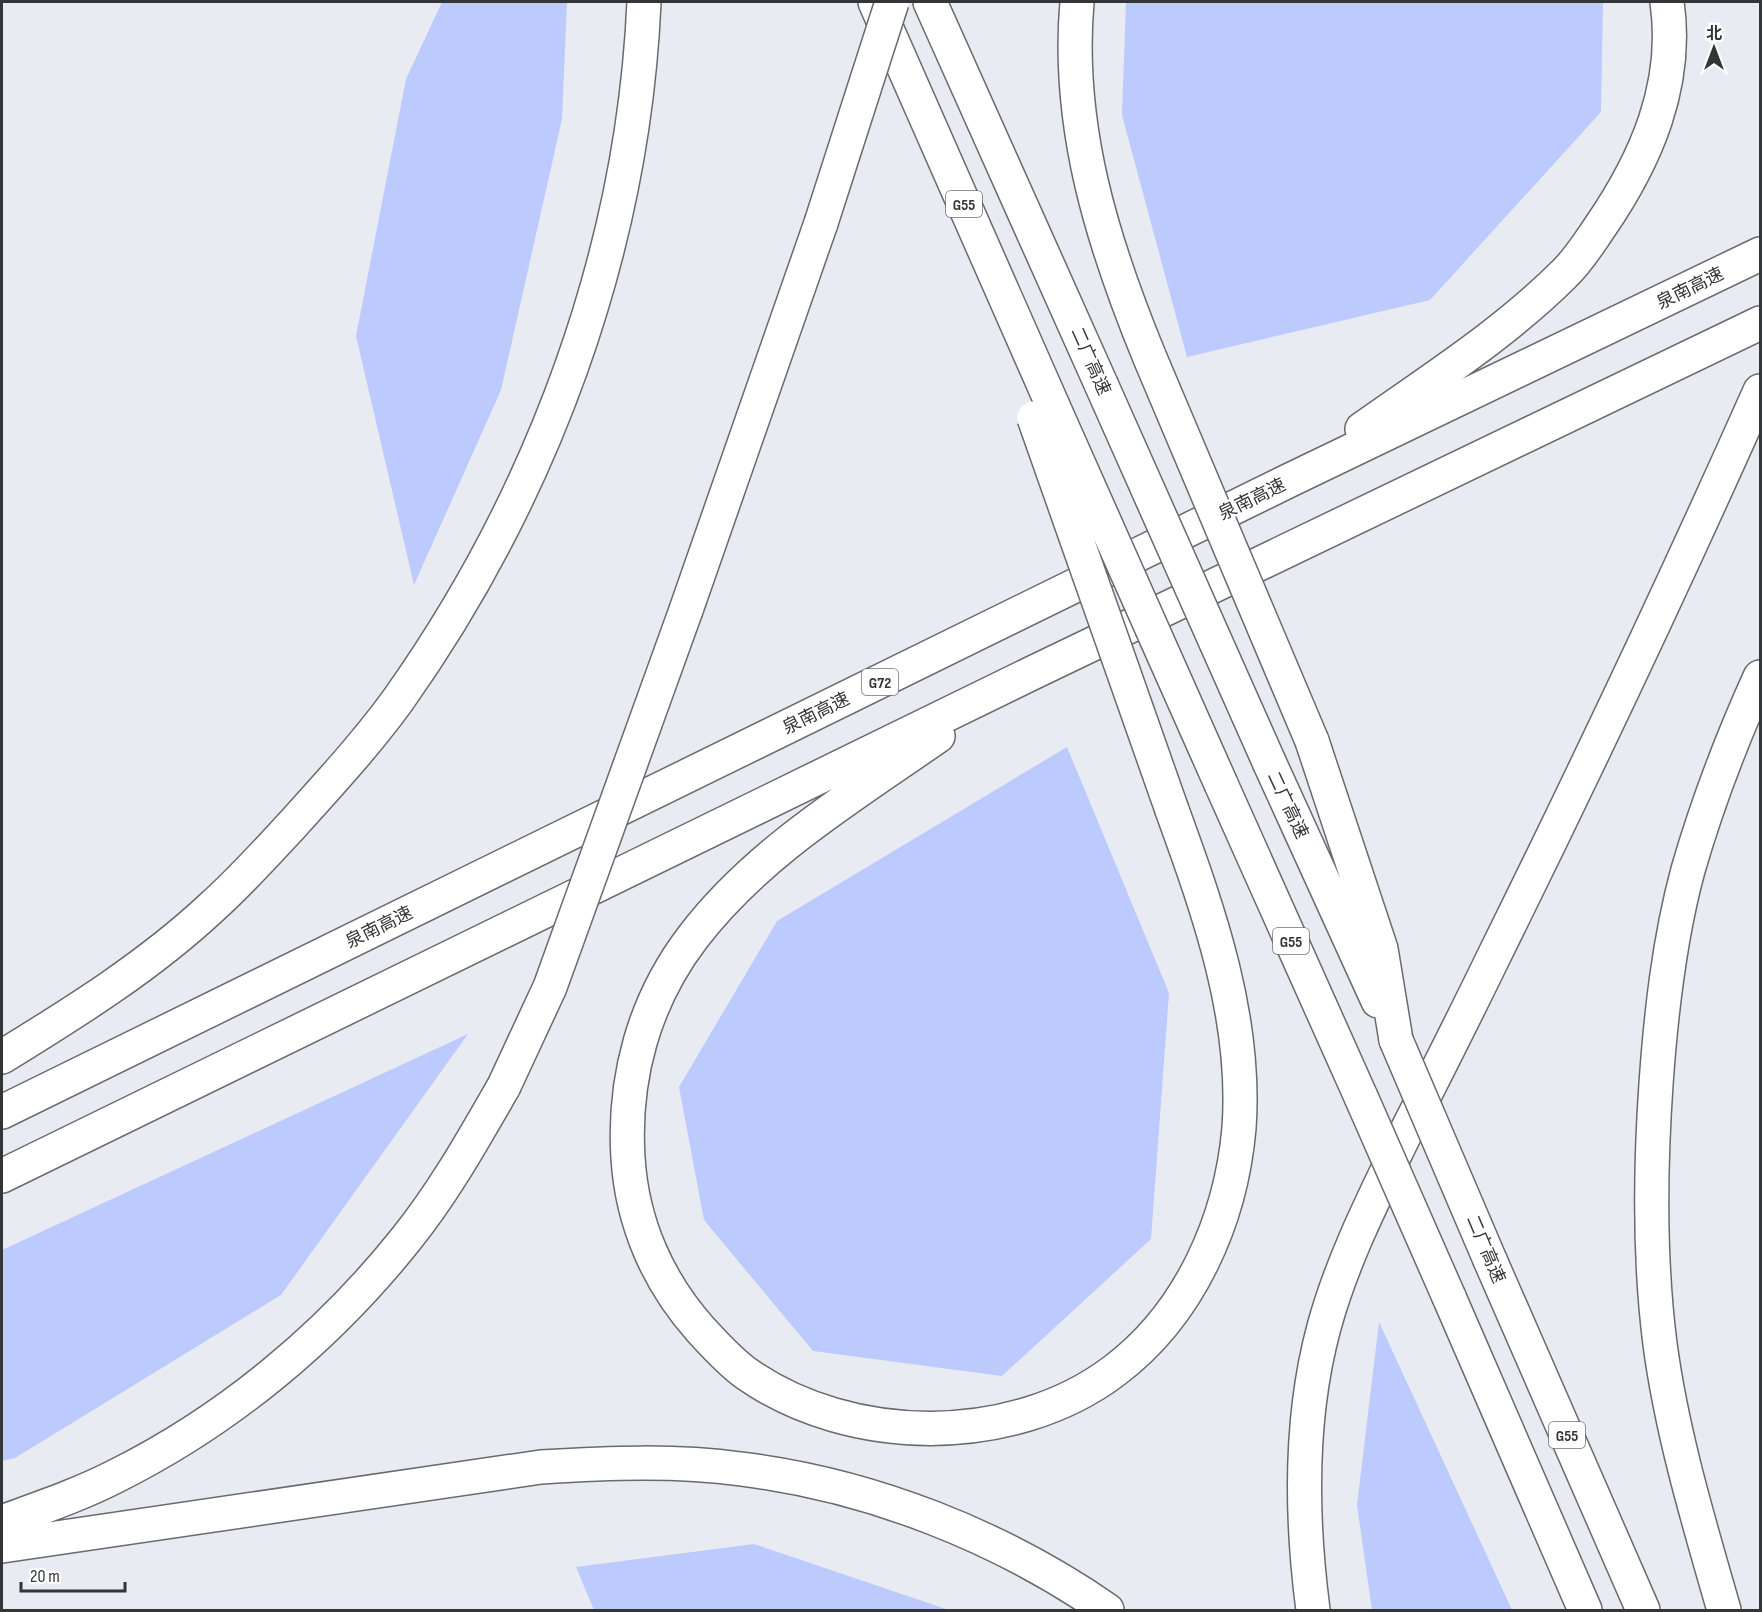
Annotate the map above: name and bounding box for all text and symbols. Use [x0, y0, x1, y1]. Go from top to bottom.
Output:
north arrow [1684, 18, 1744, 78]
text: 北 [1706, 25, 1722, 44]
road number: G55 [946, 191, 982, 217]
street label: 泉南高速 [1653, 263, 1727, 314]
street label: 二广高速 [1066, 324, 1115, 398]
street label: 泉南高速 [1215, 474, 1289, 525]
road number: G72 [862, 669, 898, 695]
street label: 泉南高速 [779, 688, 853, 739]
street label: 二广高速 [1263, 768, 1312, 842]
street label: 泉南高速 [342, 902, 416, 953]
road number: G55 [1273, 928, 1309, 954]
street label: 二广高速 [1462, 1212, 1509, 1286]
road number: G55 [1549, 1422, 1585, 1448]
scale bar [21, 1555, 124, 1593]
text: 20 m [30, 1566, 60, 1587]

